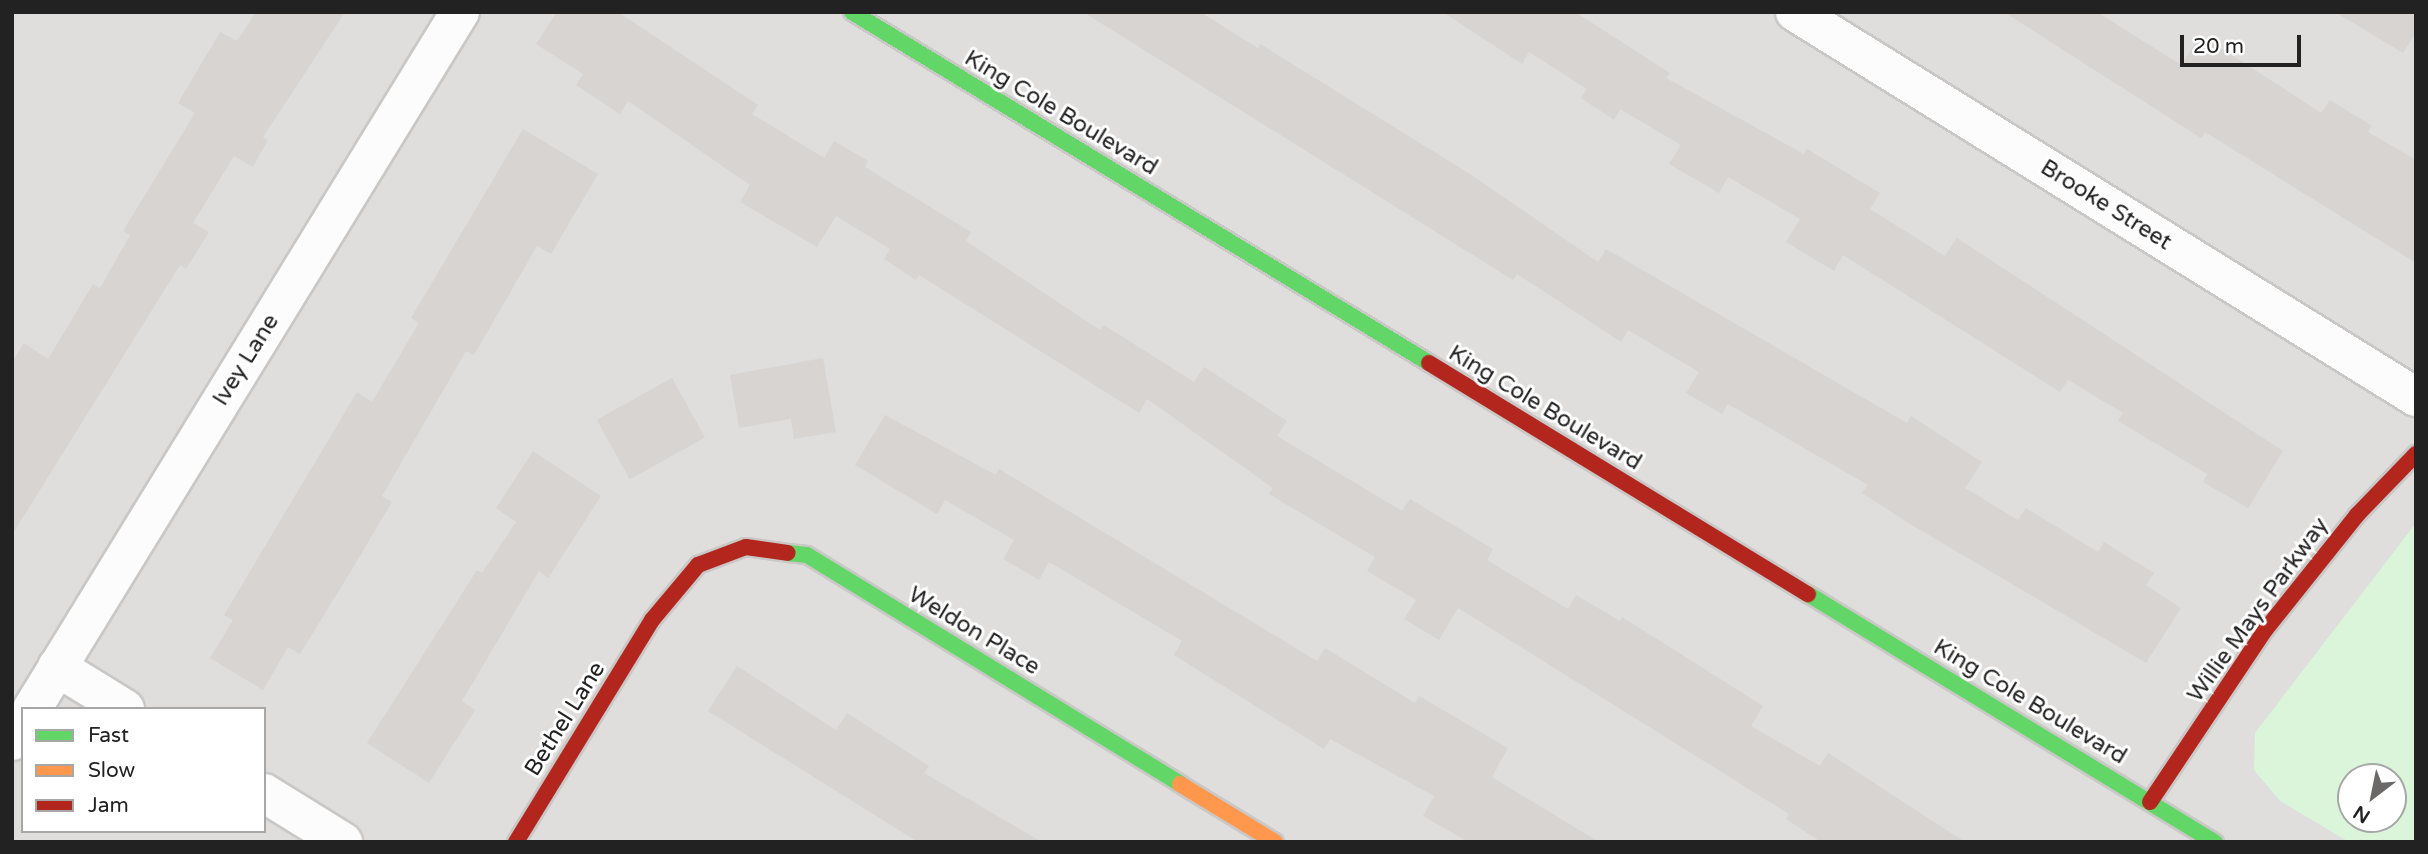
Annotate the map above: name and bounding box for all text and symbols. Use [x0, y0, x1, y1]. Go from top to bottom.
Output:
scale bar [2183, 21, 2304, 65]
text: 20 m [2193, 34, 2244, 59]
street label: King Cole Boulevard [959, 44, 1163, 182]
street label: Brooke Street [2035, 154, 2177, 256]
street label: Ivey Lane [207, 309, 285, 411]
street label: King Cole Boulevard [1443, 339, 1647, 477]
street label: Willie Mays Parkway [2182, 512, 2334, 708]
street label: Weldon Place [903, 581, 1045, 681]
street label: King Cole Boulevard [1928, 633, 2132, 771]
street label: Bethel Lane [519, 657, 611, 781]
legend [21, 707, 266, 833]
text: Fast [88, 723, 129, 748]
text: Slow [88, 758, 135, 783]
north arrow [2337, 763, 2407, 833]
text: Jam [88, 793, 129, 818]
text: N [2350, 801, 2374, 827]

